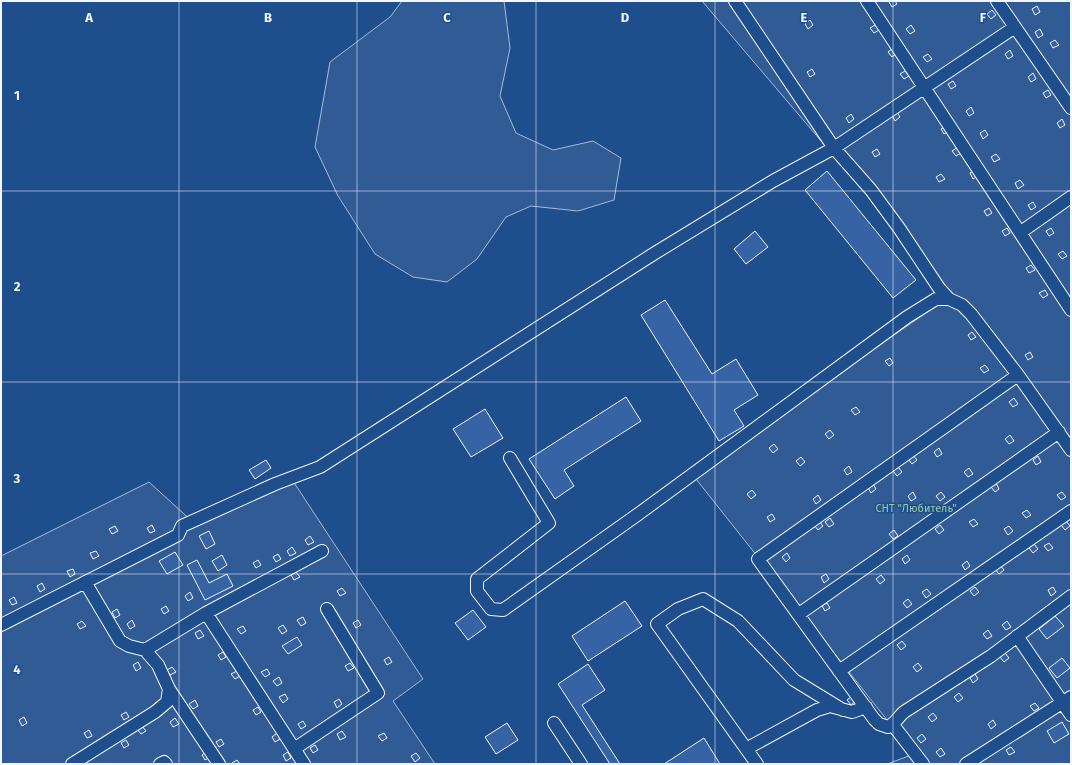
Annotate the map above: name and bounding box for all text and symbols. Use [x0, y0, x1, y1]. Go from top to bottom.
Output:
text: A [84, 10, 93, 25]
text: B [264, 10, 272, 25]
text: C [443, 10, 451, 25]
text: D [621, 10, 630, 25]
text: E [801, 10, 808, 25]
text: F [980, 10, 987, 25]
text: 1 [14, 88, 20, 103]
text: 2 [14, 279, 21, 294]
text: 3 [13, 471, 21, 486]
park label: СНТ "Любитель" [875, 502, 957, 515]
text: 4 [13, 662, 21, 677]

